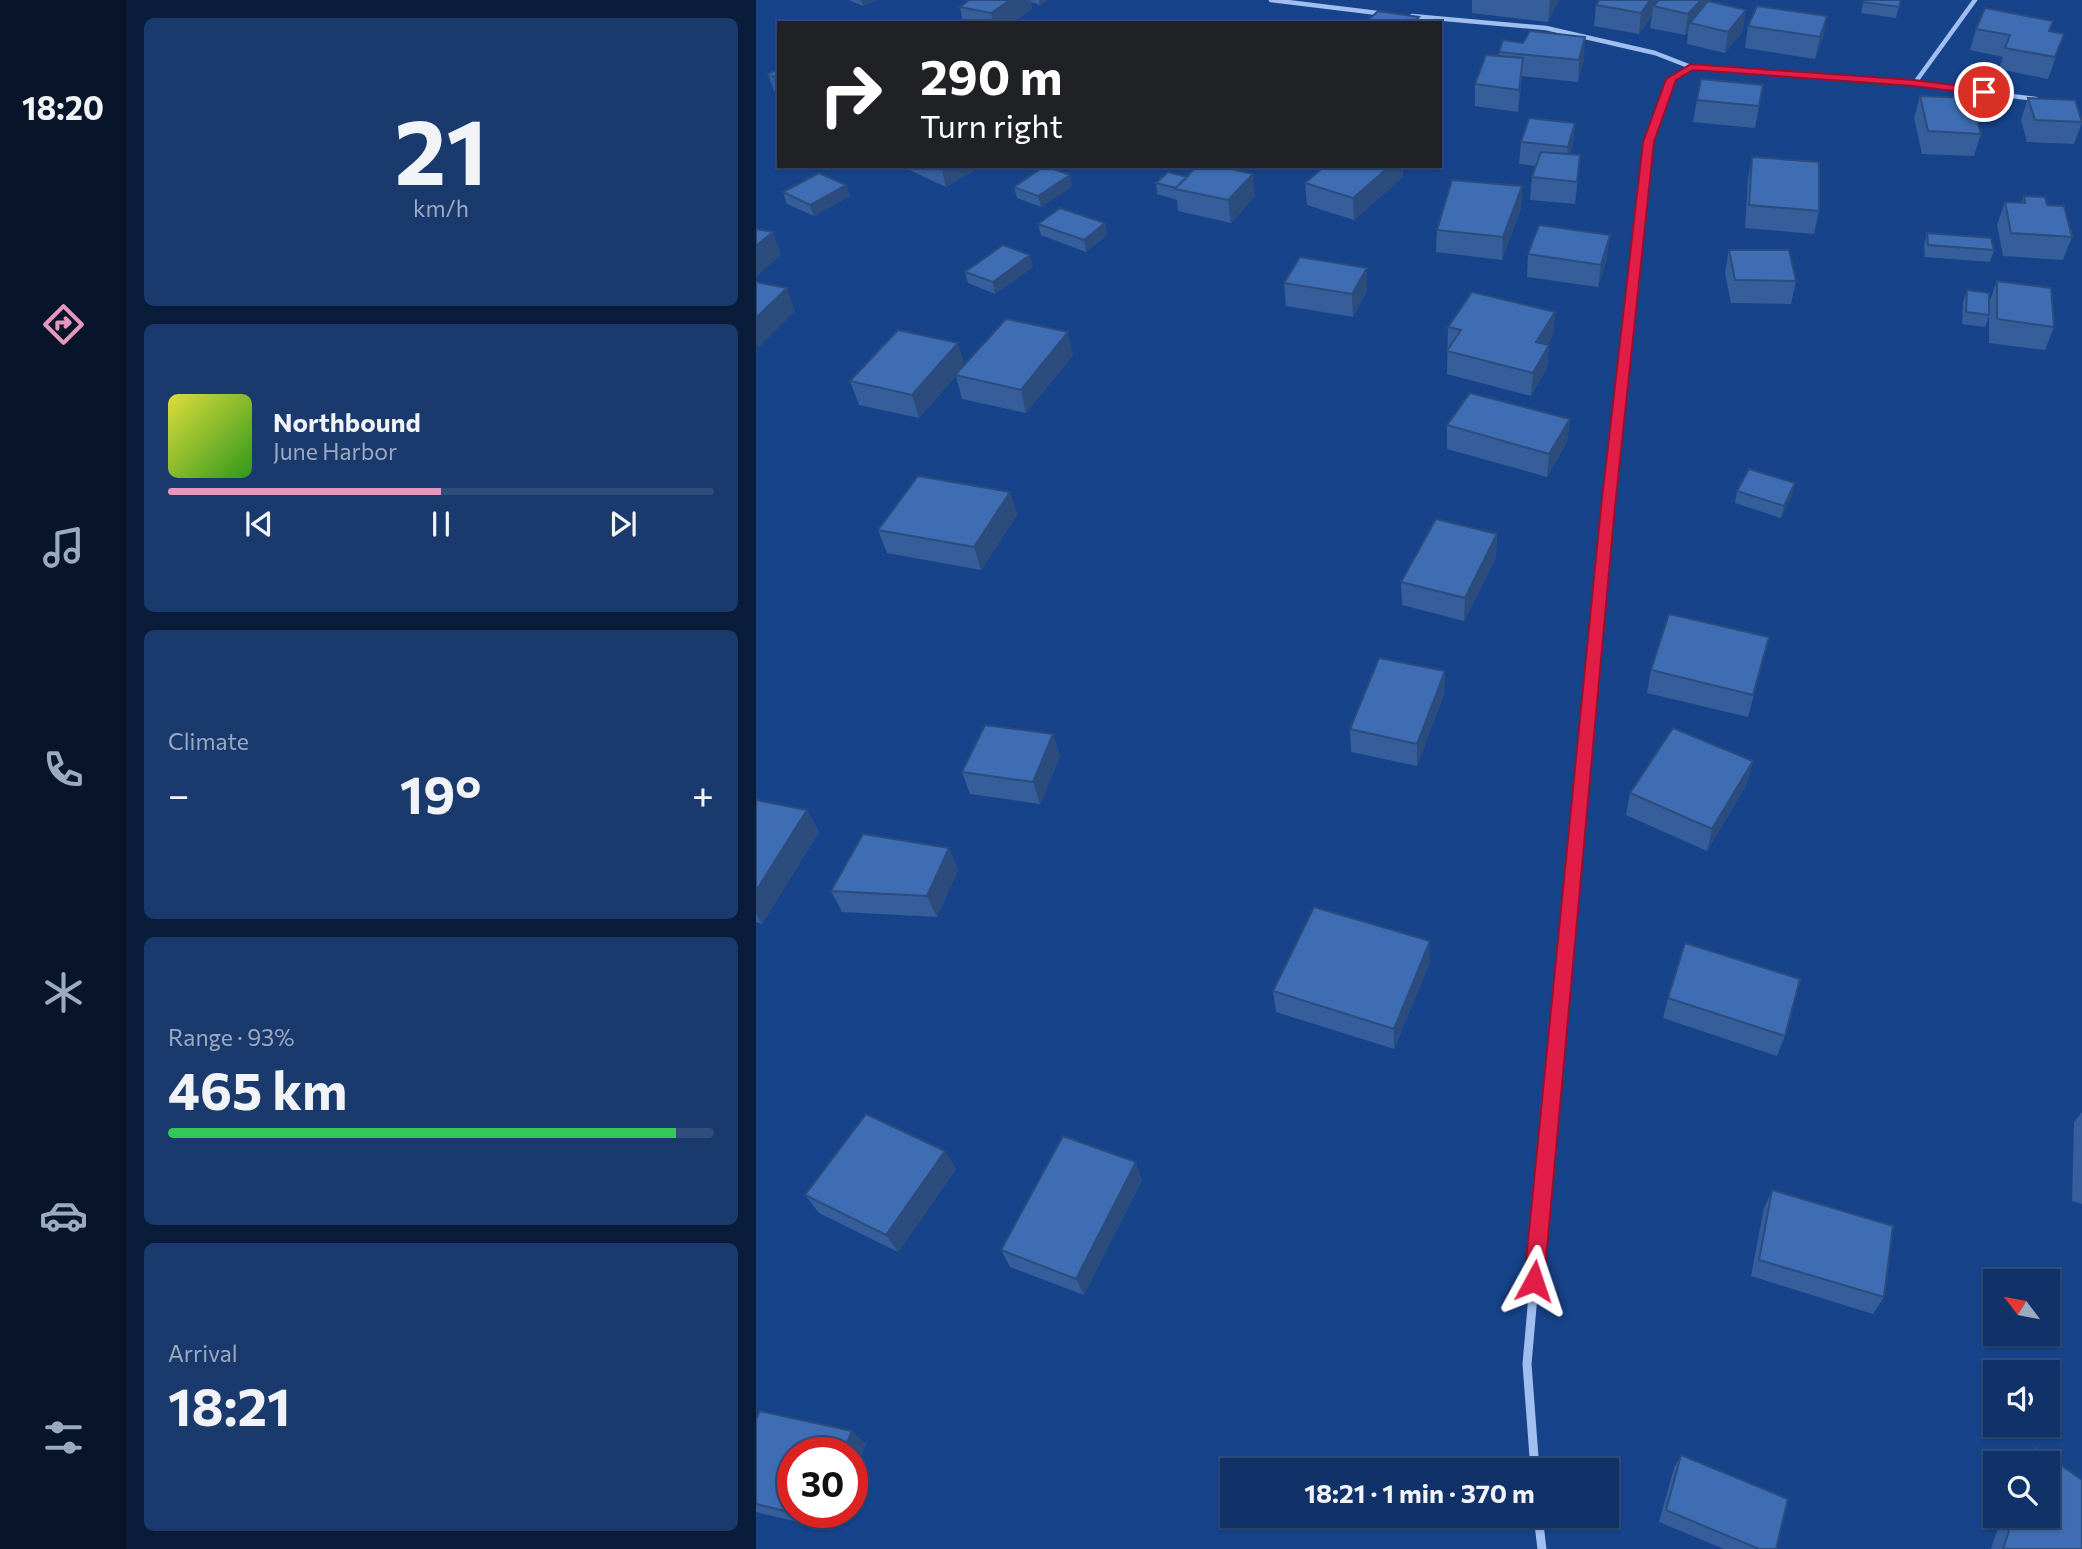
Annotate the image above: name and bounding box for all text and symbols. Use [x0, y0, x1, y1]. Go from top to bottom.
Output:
text: 290 m [920, 45, 1062, 105]
icon: right [805, 49, 896, 140]
pin [1954, 62, 2014, 122]
icon: arrive [1965, 73, 2003, 111]
text: 18:20 [22, 87, 104, 127]
text: 21 [395, 92, 487, 204]
text: Turn right [920, 105, 1063, 145]
text: km/h [413, 194, 469, 222]
icon: directions [39, 300, 88, 349]
text: Northbound [273, 406, 421, 437]
text: June Harbor [273, 437, 397, 465]
icon: previous [240, 505, 278, 543]
icon: pause [422, 505, 460, 543]
icon: next [604, 505, 642, 543]
icon: music [39, 523, 88, 572]
text: Climate [168, 727, 249, 755]
icon: phone [39, 745, 88, 794]
text: 19° [400, 761, 481, 825]
text: − [168, 770, 190, 817]
text: + [692, 770, 714, 817]
icon: climate [39, 968, 88, 1017]
text: Range · 93% [168, 1023, 294, 1051]
text: 465 km [168, 1057, 347, 1121]
icon: car [39, 1191, 88, 1240]
position arrow [1497, 1244, 1571, 1318]
north arrow [1983, 1269, 2060, 1346]
map controls [1983, 1269, 2060, 1528]
text: Arrival [168, 1339, 238, 1367]
button: sound [1983, 1360, 2060, 1437]
text: 18:21 [168, 1373, 291, 1437]
icon: filters [39, 1413, 88, 1462]
speed limit sign: 30 [777, 1437, 868, 1528]
button: search [1983, 1451, 2060, 1528]
text: 18:21 · 1 min · 370 m [1304, 1477, 1535, 1508]

